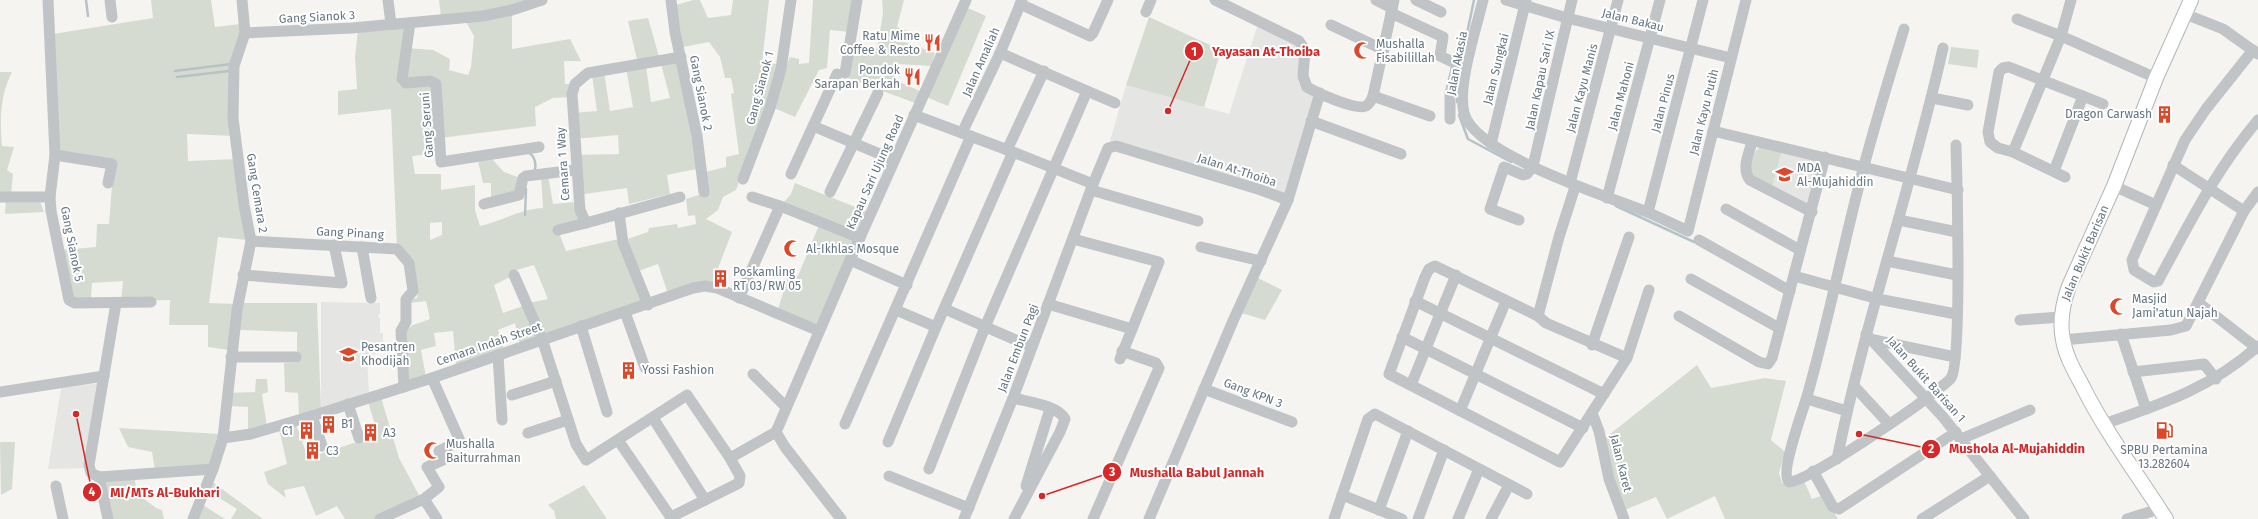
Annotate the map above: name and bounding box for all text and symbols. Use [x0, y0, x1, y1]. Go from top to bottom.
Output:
street label: Jalan Bakau [1600, 6, 1666, 34]
street label: Gang Sianok 3 [279, 8, 356, 26]
street label: Jalan Amaliah [959, 25, 1003, 99]
street label: Jalan Kapau Sari IX [1523, 28, 1558, 131]
place label: Ratu Mime Coffee & Resto [840, 29, 920, 57]
street label: Jalan Akasia [1444, 30, 1470, 96]
street label: Jalan Sungkai [1480, 32, 1512, 106]
restaurant icon: Ratu Mime Coffee & Resto [923, 33, 943, 53]
place label: Mushalla Fisabilillah [1376, 37, 1435, 65]
callout: Yayasan At-Thoiba [1184, 39, 1328, 64]
mosque icon: Mushalla Fisabilillah [1353, 41, 1373, 61]
street label: Jalan Kayu Manis [1563, 42, 1601, 134]
text: Yayasan At-Thoiba [1211, 44, 1320, 59]
text: 1 [1191, 45, 1197, 59]
street label: Gang Sianok 1 [743, 50, 777, 126]
street label: Gang Sianok 2 [687, 54, 715, 132]
street label: Jalan Mahoni [1605, 60, 1637, 132]
place label: Pondok Sarapan Berkah [814, 63, 901, 91]
restaurant icon: Pondok Sarapan Berkah [903, 67, 923, 87]
street label: Jalan Kayu Putih [1687, 68, 1721, 156]
street label: Jalan Pinus [1648, 72, 1678, 134]
street label: Gang Seruni [418, 92, 436, 158]
building icon: Dragon Carwash [2155, 104, 2175, 124]
place label: Dragon Carwash [2065, 107, 2152, 121]
street label: Kapau Sari Ujung Road [843, 113, 907, 231]
street label: Cemara 1 Way [553, 127, 573, 201]
street label: Jalan At-Thoiba [1196, 151, 1278, 189]
street label: Gang Cemara 2 [244, 152, 270, 234]
place label: MDA Al-Mujahiddin [1797, 161, 1874, 189]
school or university icon: MDA Al-Mujahiddin [1774, 165, 1794, 185]
street label: Jalan Bukit Barisan [2059, 203, 2111, 303]
street label: Gang Sianok 5 [58, 205, 86, 283]
street label: Gang Pinang [316, 224, 385, 242]
mosque icon: Al-Ikhlas Mosque [783, 239, 803, 259]
place label: Al-Ikhlas Mosque [806, 242, 899, 256]
place label: Poskamling RT 03/RW 05 [733, 265, 801, 293]
building icon: Poskamling RT 03/RW 05 [710, 269, 730, 289]
place label: Masjid Jami'atun Najah [2132, 292, 2218, 320]
mosque icon: Masjid Jami'atun Najah [2109, 296, 2129, 316]
street label: Jalan Embun Pagi [995, 302, 1041, 394]
street label: Cemara Indah Street [434, 319, 544, 369]
street label: Jalan Bukit Barisan 1 [1884, 333, 1968, 425]
place label: Pesantren Khodijah [361, 340, 415, 368]
school or university icon: Pesantren Khodijah [338, 344, 358, 364]
building icon: Yossi Fashion [619, 360, 639, 380]
place label: Yossi Fashion [642, 363, 714, 377]
street label: Gang KPN 3 [1222, 375, 1284, 411]
building icon: B1 [318, 414, 338, 434]
place label: B1 [341, 417, 353, 431]
building icon: C1 [296, 421, 316, 441]
fuel station icon: SPBU Pertamina 13.282604 [2154, 421, 2174, 441]
building icon: A3 [360, 423, 380, 443]
place label: C1 [282, 424, 293, 438]
place label: A3 [383, 426, 396, 440]
street label: Jalan Karet [1607, 433, 1635, 494]
callout: Mushola Al-Mujahiddin [1921, 436, 2093, 461]
place label: Mushalla Baiturrahman [446, 437, 521, 465]
building icon: C3 [303, 441, 323, 461]
mosque icon: Mushalla Baiturrahman [423, 441, 443, 461]
text: Mushola Al-Mujahiddin [1949, 441, 2085, 456]
text: 2 [1928, 442, 1934, 456]
place label: SPBU Pertamina 13.282604 [2120, 443, 2208, 471]
place label: C3 [326, 444, 339, 458]
callout: Mushalla Babul Jannah [1102, 460, 1272, 485]
text: 3 [1108, 465, 1115, 479]
text: Mushalla Babul Jannah [1130, 465, 1264, 480]
callout: MI/MTs Al-Bukhari [82, 480, 227, 505]
text: 4 [89, 485, 96, 499]
text: MI/MTs Al-Bukhari [110, 485, 220, 500]

